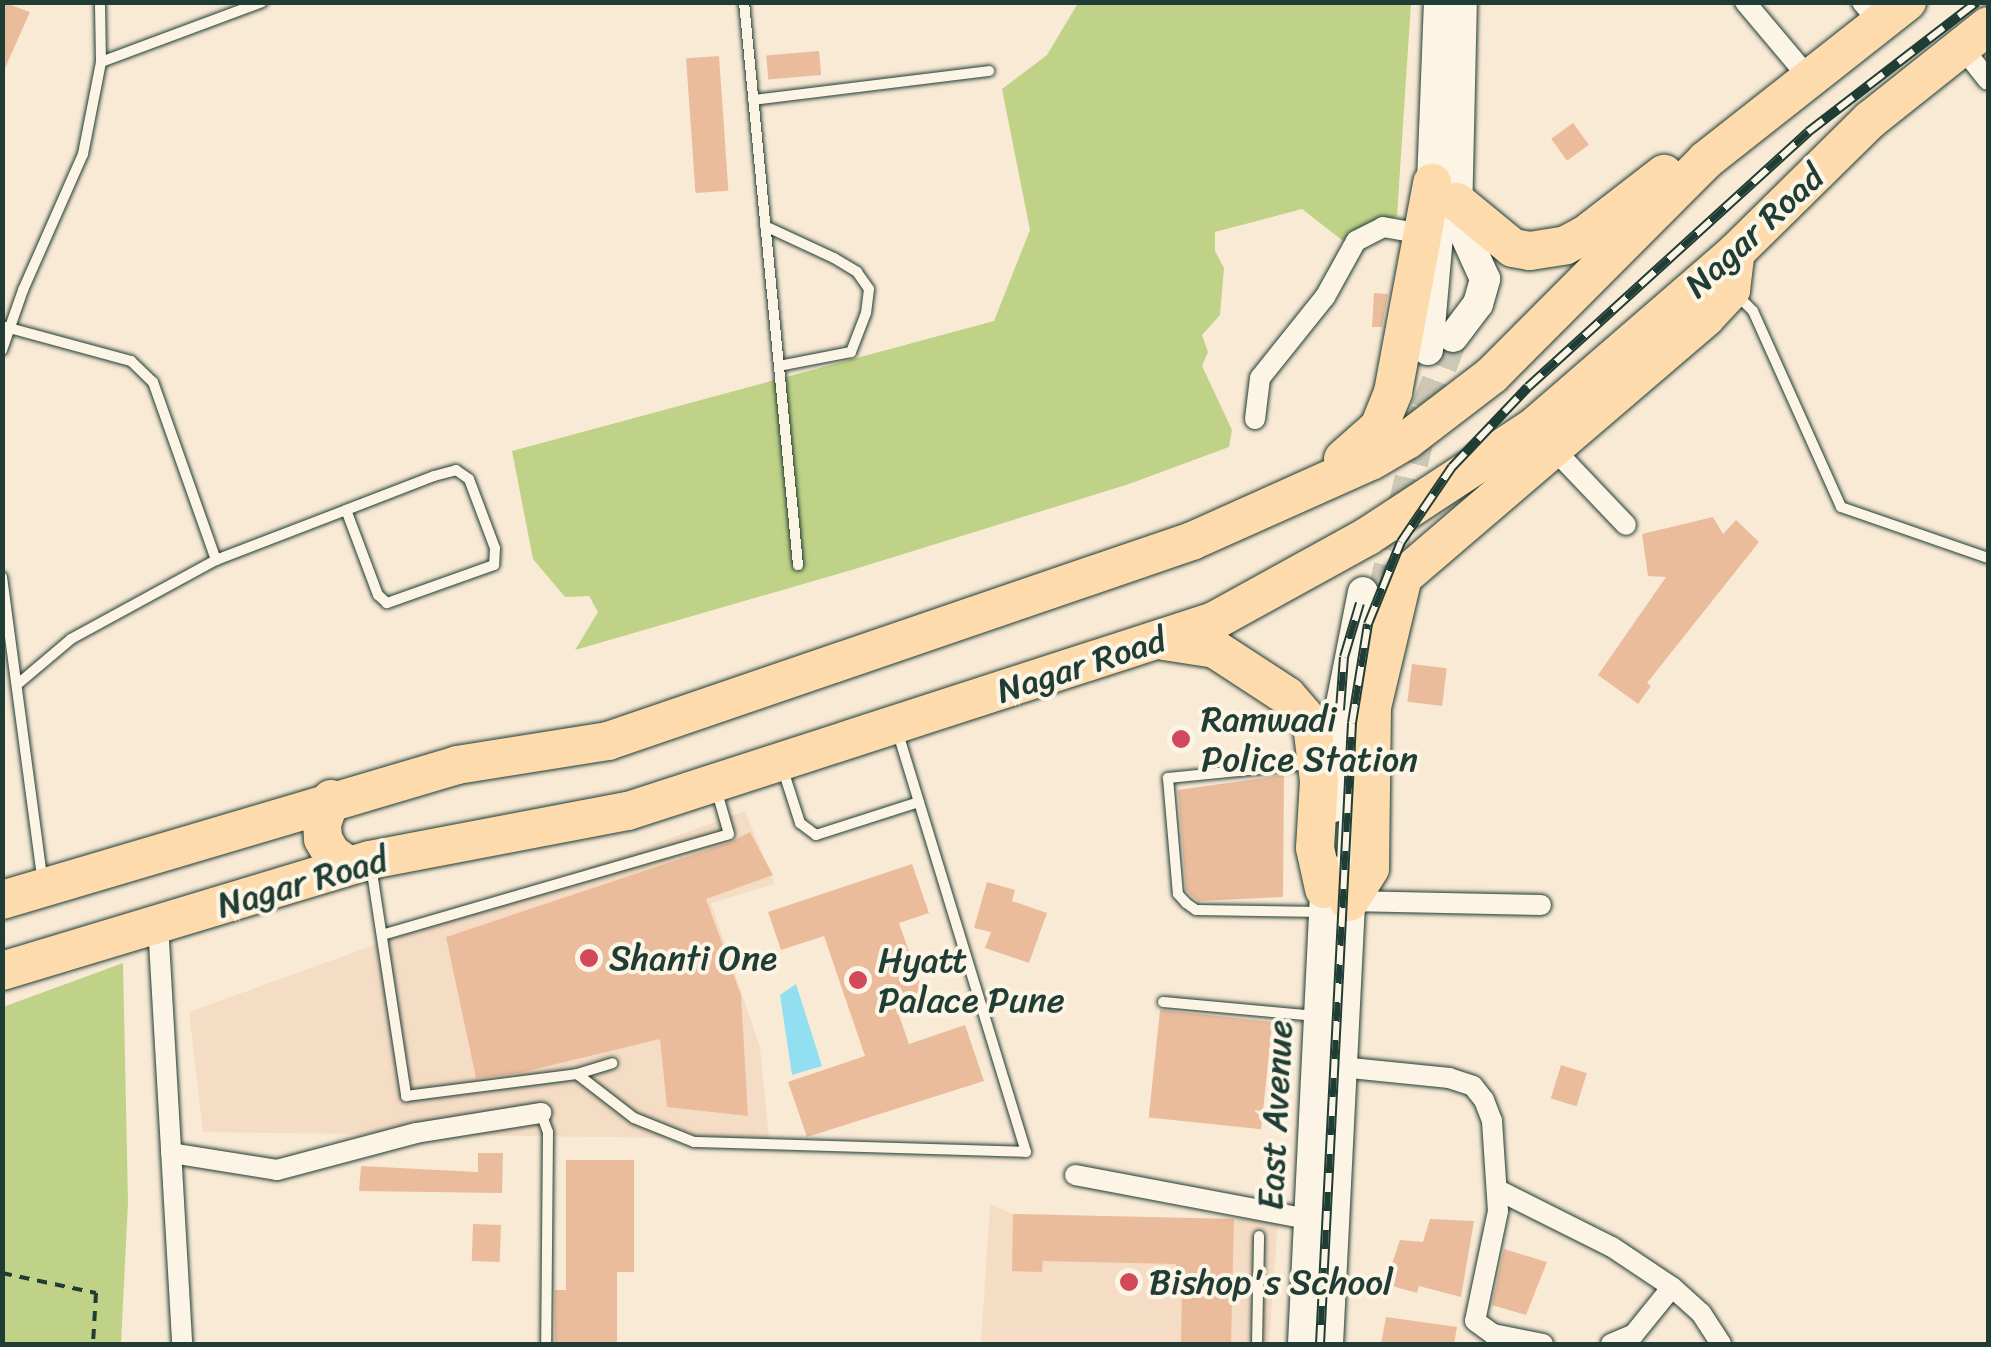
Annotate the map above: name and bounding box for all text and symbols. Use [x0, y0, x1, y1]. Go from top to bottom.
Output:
street label: Nagar Road [1675, 156, 1833, 306]
street label: Nagar Road [991, 618, 1171, 712]
place label: Ramwadi Police Station [1201, 698, 1419, 780]
marker: Ramwadi Police Station [1170, 728, 1192, 750]
street label: Nagar Road [212, 838, 392, 926]
place label: Shanti One [609, 937, 778, 979]
place label: Hyatt Palace Pune [878, 939, 1065, 1021]
marker: Shanti One [578, 947, 600, 969]
marker: Hyatt Palace Pune [847, 969, 869, 991]
street label: East Avenue [1249, 1019, 1301, 1211]
place label: Bishop's School [1149, 1261, 1393, 1303]
marker: Bishop's School [1118, 1271, 1140, 1293]

